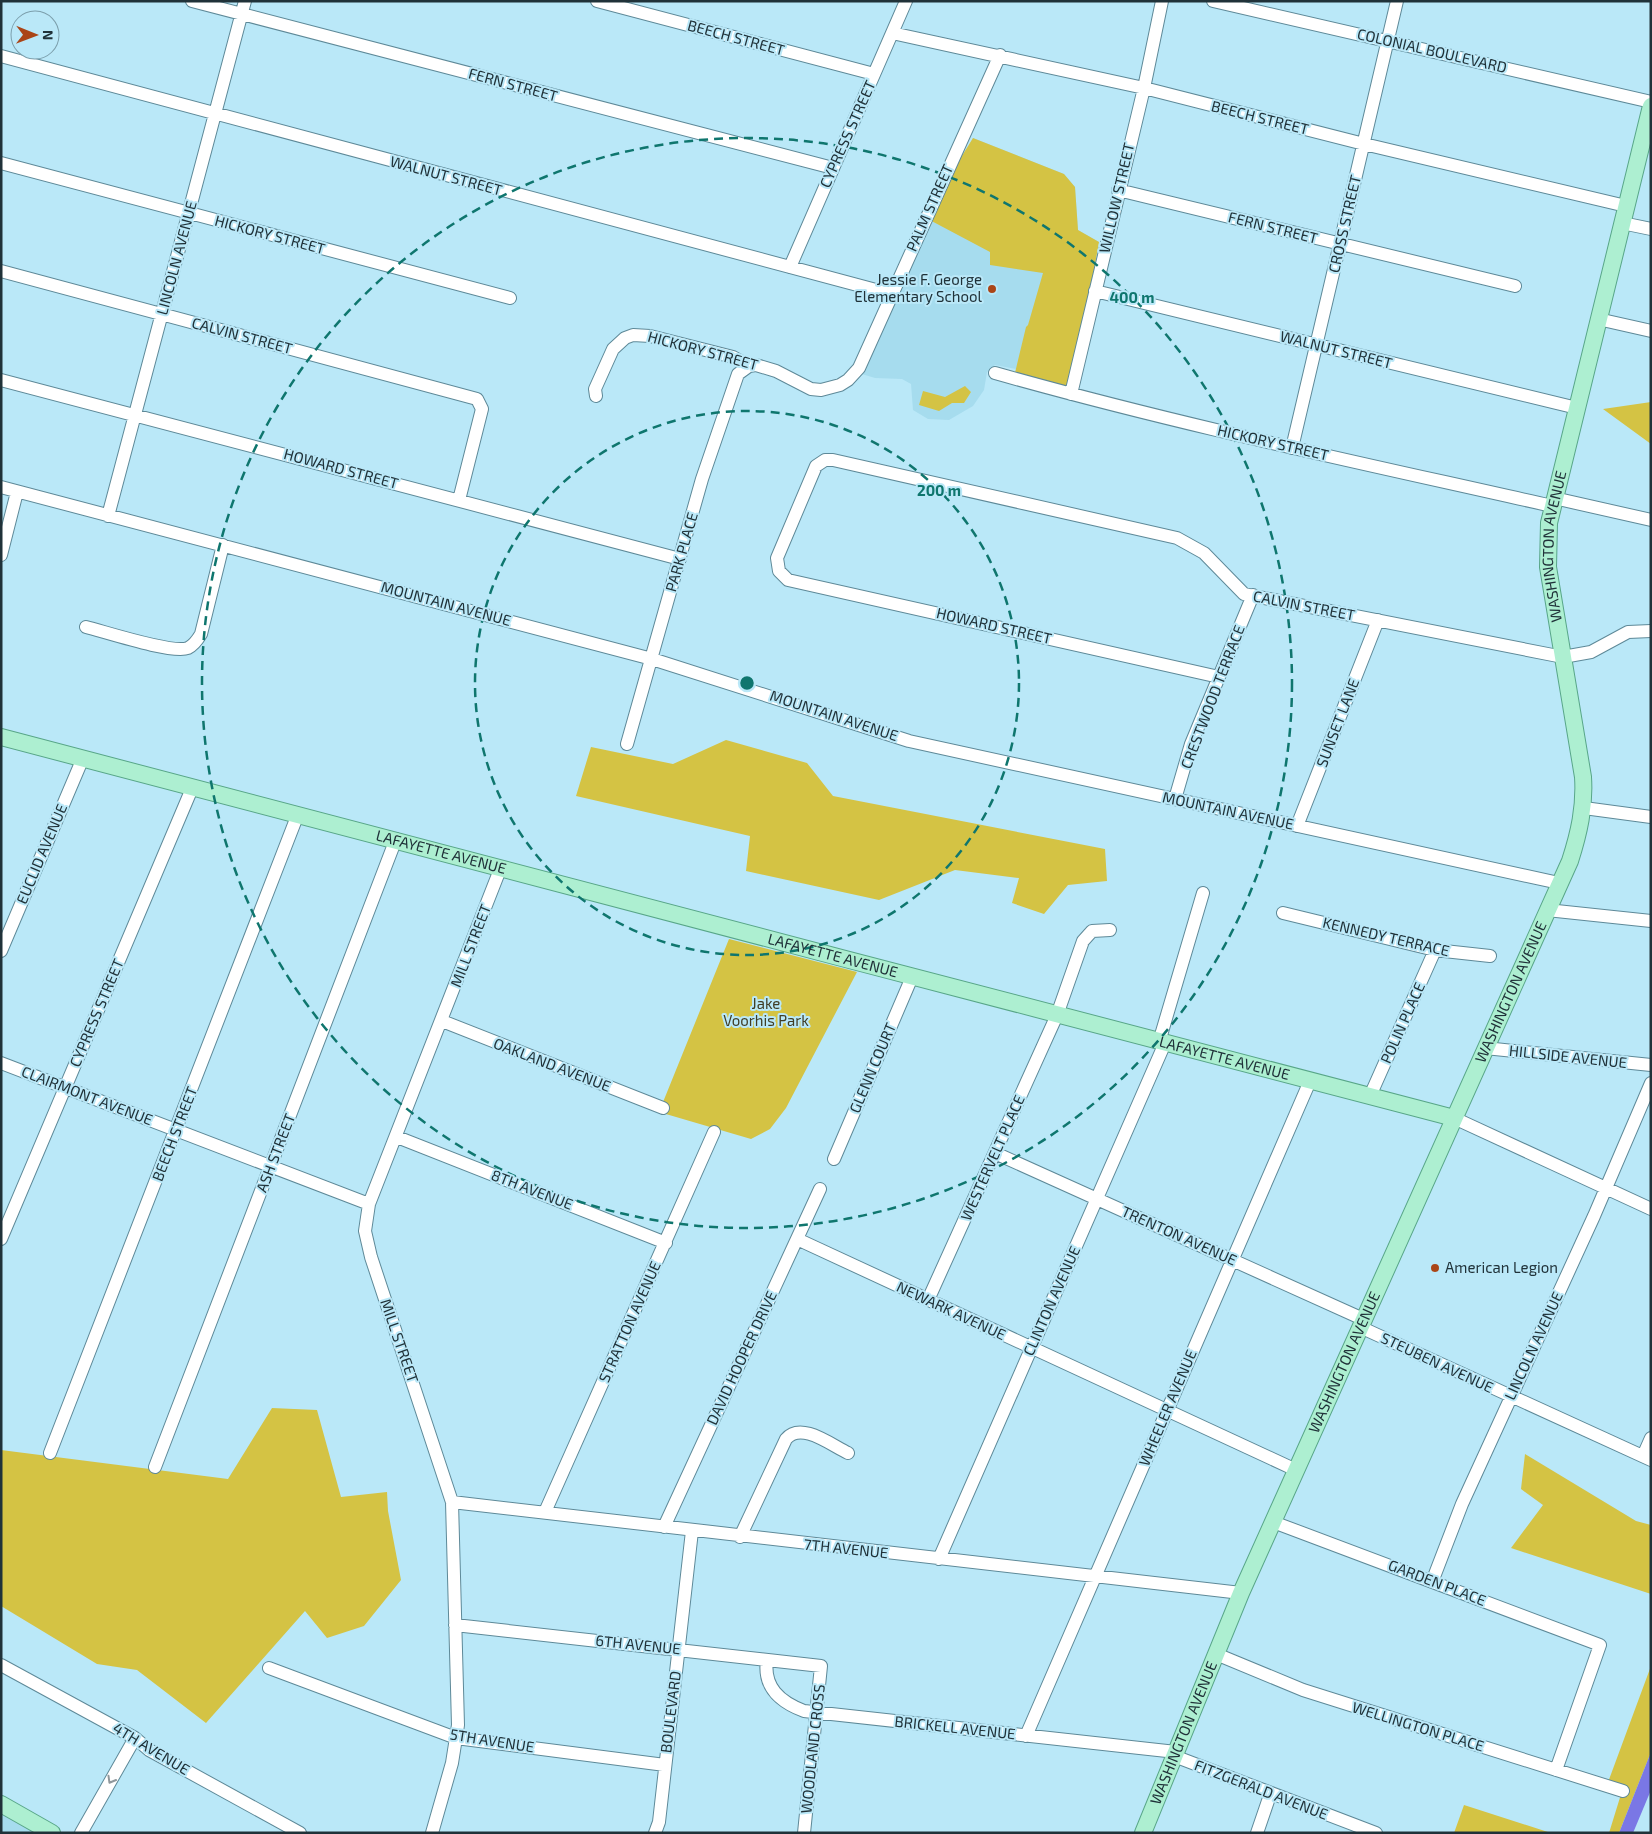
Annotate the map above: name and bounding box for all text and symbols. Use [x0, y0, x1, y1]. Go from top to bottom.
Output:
north arrow [10, 10, 60, 60]
street label: BEECH STREET [686, 15, 787, 59]
street label: COLONIAL BOULEVARD [1356, 24, 1509, 76]
text: N [40, 30, 57, 40]
street label: FERN STREET [467, 63, 560, 105]
street label: CYPRESS STREET [815, 77, 879, 190]
street label: BEECH STREET [1210, 96, 1311, 138]
street label: WILLOW STREET [1095, 141, 1138, 255]
street label: WALNUT STREET [388, 151, 504, 199]
street label: PALM STREET [902, 161, 956, 254]
street label: CROSS STREET [1324, 173, 1364, 274]
street label: LINCOLN AVENUE [152, 199, 200, 317]
street label: FERN STREET [1227, 207, 1320, 247]
street label: HICKORY STREET [213, 211, 328, 257]
place label: Jessie F. George Elementary School [854, 270, 983, 305]
marker: Jessie F. George Elementary School [986, 283, 998, 295]
text: 400 m [1110, 288, 1154, 306]
street label: CALVIN STREET [190, 313, 295, 357]
street label: WALNUT STREET [1278, 326, 1395, 372]
street label: HICKORY STREET [646, 327, 761, 373]
street label: HICKORY STREET [1216, 420, 1331, 464]
street label: HOWARD STREET [282, 444, 401, 492]
street label: WASHINGTON AVENUE [1538, 469, 1569, 624]
text: 200 m [917, 481, 961, 499]
street label: PARK PLACE [661, 510, 701, 594]
street label: MOUNTAIN AVENUE [379, 577, 513, 629]
street label: CALVIN STREET [1252, 586, 1357, 624]
street label: HOWARD STREET [935, 603, 1054, 647]
street label: CRESTWOOD TERRACE [1176, 622, 1248, 771]
centre of rings [738, 674, 756, 692]
street label: SUNSET LANE [1312, 676, 1362, 770]
street label: MOUNTAIN AVENUE [768, 686, 901, 744]
street label: MOUNTAIN AVENUE [1161, 787, 1295, 833]
street label: EUCLID AVENUE [12, 801, 70, 906]
street label: LAFAYETTE AVENUE [374, 826, 508, 877]
street label: MILL STREET [446, 901, 494, 990]
street label: KENNEDY TERRACE [1321, 913, 1451, 959]
street label: WASHINGTON AVENUE [1471, 918, 1550, 1065]
street label: LAFAYETTE AVENUE [766, 929, 900, 980]
street label: CYPRESS STREET [65, 956, 127, 1069]
street label: POLIN PLACE [1376, 979, 1428, 1066]
park label: Jake Voorhis Park [723, 994, 809, 1029]
street label: GLENN COURT [845, 1020, 899, 1115]
street label: LAFAYETTE AVENUE [1158, 1032, 1292, 1083]
street label: OAKLAND AVENUE [491, 1033, 613, 1095]
street label: HILLSIDE AVENUE [1508, 1041, 1628, 1071]
street label: CLAIRMONT AVENUE [19, 1062, 156, 1128]
street label: BEECH STREET [148, 1084, 200, 1183]
street label: WESTERVELT PLACE [956, 1092, 1028, 1223]
street label: ASH STREET [252, 1110, 298, 1195]
street label: 8TH AVENUE [489, 1165, 576, 1213]
street label: TRENTON AVENUE [1119, 1202, 1240, 1269]
street label: CLINTON AVENUE [1019, 1243, 1083, 1358]
street label: STRATTON AVENUE [594, 1258, 664, 1385]
place label: American Legion [1445, 1258, 1558, 1276]
marker: American Legion [1429, 1262, 1441, 1274]
street label: NEWARK AVENUE [894, 1277, 1009, 1343]
street label: DAVID HOOPER DRIVE [702, 1288, 780, 1427]
street label: WASHINGTON AVENUE [1304, 1289, 1383, 1436]
street label: LINCOLN AVENUE [1500, 1289, 1566, 1402]
street label: MILL STREET [377, 1296, 423, 1385]
street label: STEUBEN AVENUE [1378, 1328, 1497, 1396]
street label: WHEELER AVENUE [1134, 1347, 1200, 1469]
street label: 7TH AVENUE [803, 1535, 889, 1561]
street label: GARDEN PLACE [1386, 1555, 1489, 1609]
street label: 6TH AVENUE [595, 1631, 682, 1657]
street label: WASHINGTON AVENUE [1146, 1658, 1220, 1807]
street label: BOULEVARD [656, 1670, 684, 1754]
street label: WOODLAND CROSS [796, 1683, 828, 1814]
street label: WELLINGTON PLACE [1350, 1697, 1486, 1755]
street label: BRICKELL AVENUE [894, 1712, 1017, 1742]
street label: 4TH AVENUE [110, 1718, 193, 1778]
street label: 5TH AVENUE [449, 1724, 536, 1756]
street label: FITZGERALD AVENUE [1192, 1755, 1331, 1823]
one-way arrow [107, 1775, 117, 1784]

